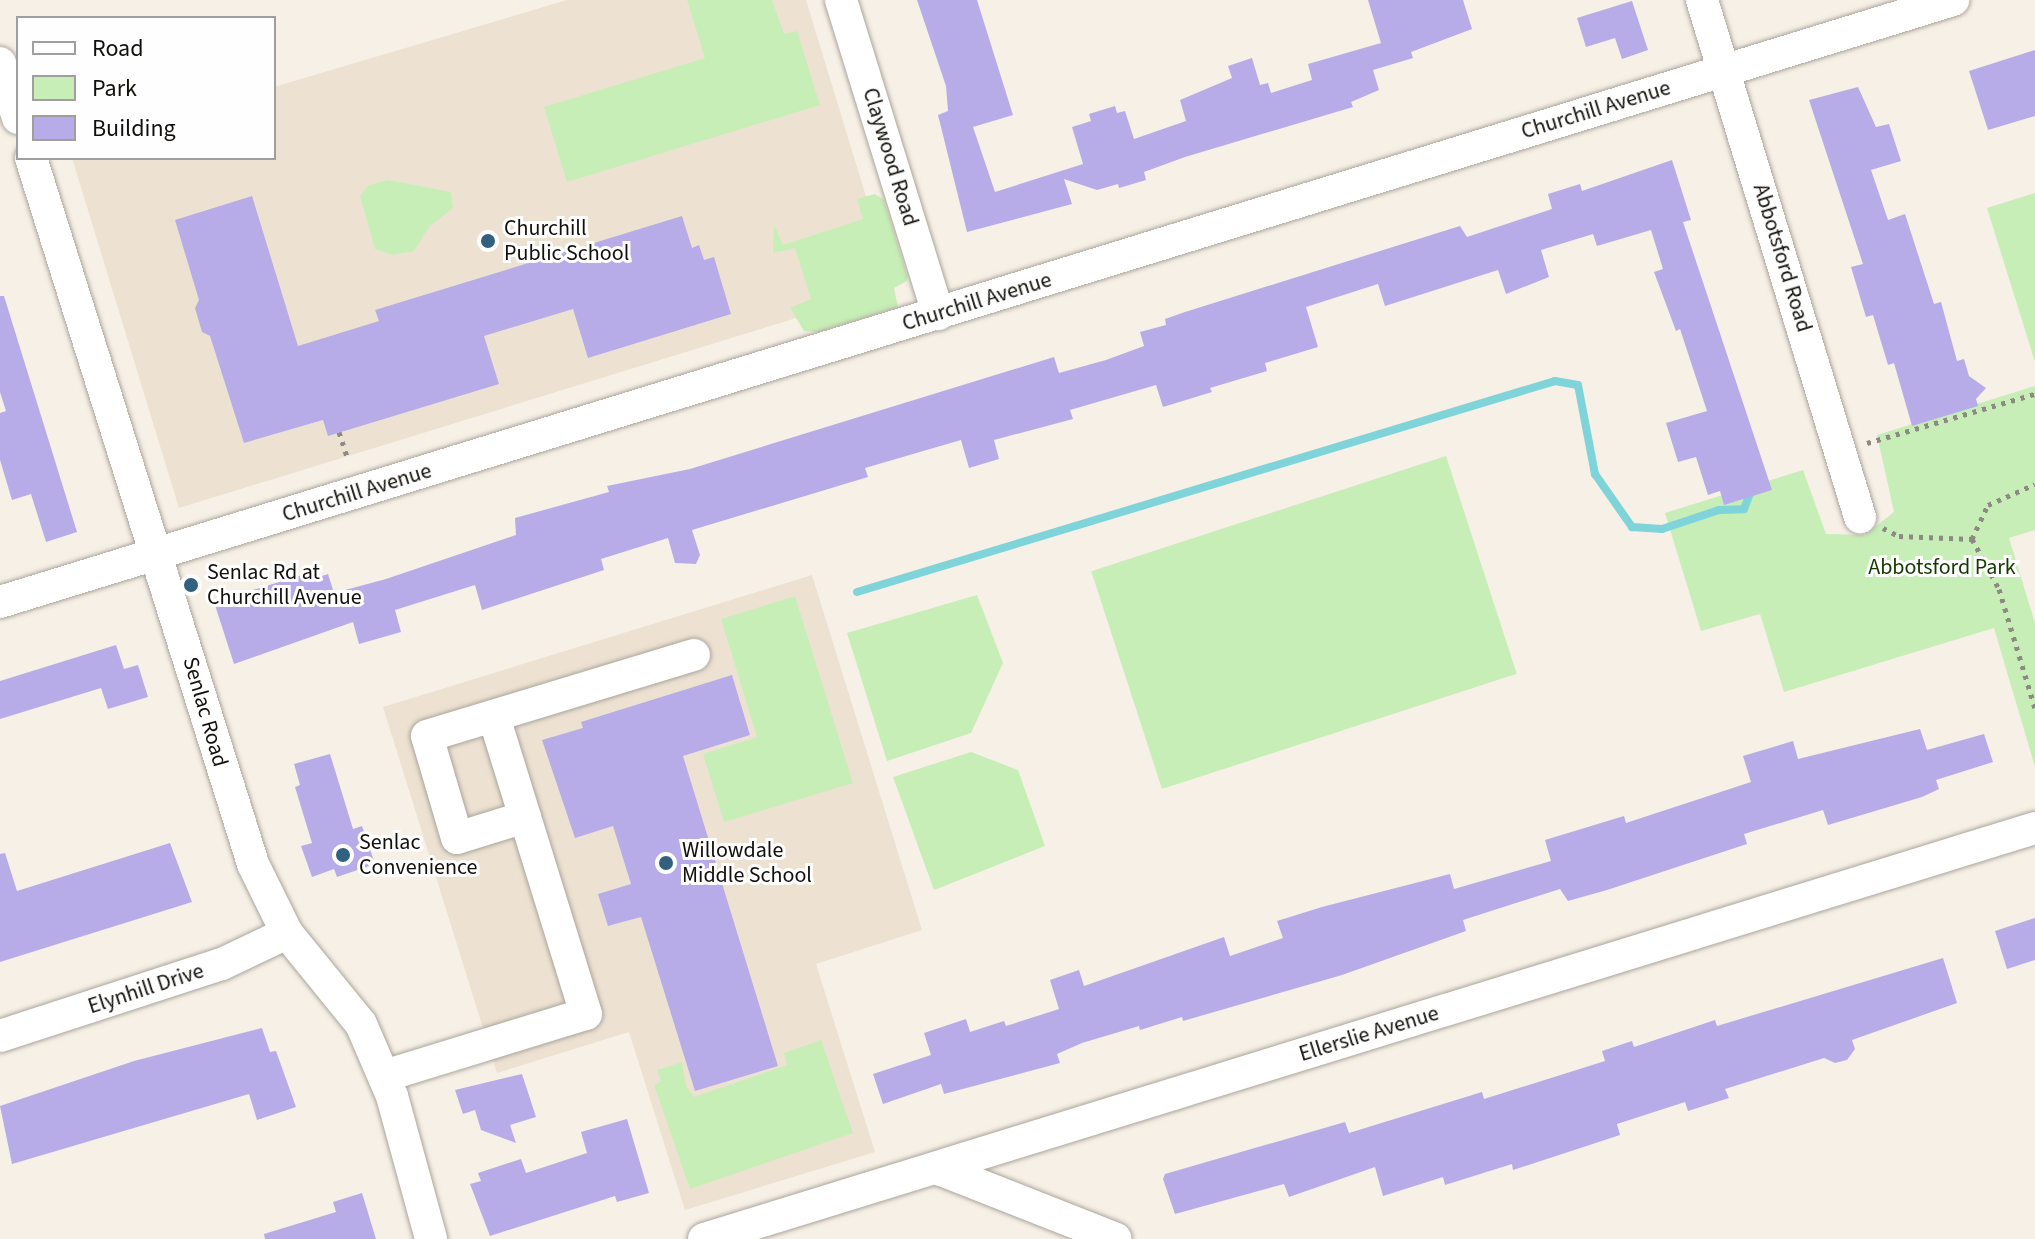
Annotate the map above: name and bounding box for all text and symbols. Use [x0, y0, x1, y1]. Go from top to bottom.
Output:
legend [16, 16, 276, 160]
text: Road [92, 31, 144, 66]
text: Park [92, 71, 137, 106]
street label: Churchill Avenue [1518, 75, 1674, 145]
street label: Claywood Road [856, 85, 924, 229]
text: Building [92, 111, 176, 146]
street label: Abbotsford Road [1747, 181, 1817, 335]
place label: Churchill Public School [504, 215, 629, 266]
marker: Churchill Public School [479, 232, 497, 250]
street label: Churchill Avenue [899, 267, 1055, 337]
street label: Churchill Avenue [279, 458, 435, 528]
park label: Abbotsford Park [1868, 555, 2016, 581]
place label: Senlac Rd at Churchill Avenue [207, 559, 362, 610]
marker: Senlac Rd at Churchill Avenue [182, 576, 200, 594]
street label: Senlac Road [177, 654, 233, 770]
place label: Senlac Convenience [359, 829, 477, 880]
place label: Willowdale Middle School [682, 837, 812, 888]
marker: Senlac Convenience [334, 846, 352, 864]
marker: Willowdale Middle School [657, 854, 675, 872]
street label: Elynhill Drive [85, 958, 207, 1020]
street label: Ellerslie Avenue [1296, 1000, 1442, 1068]

